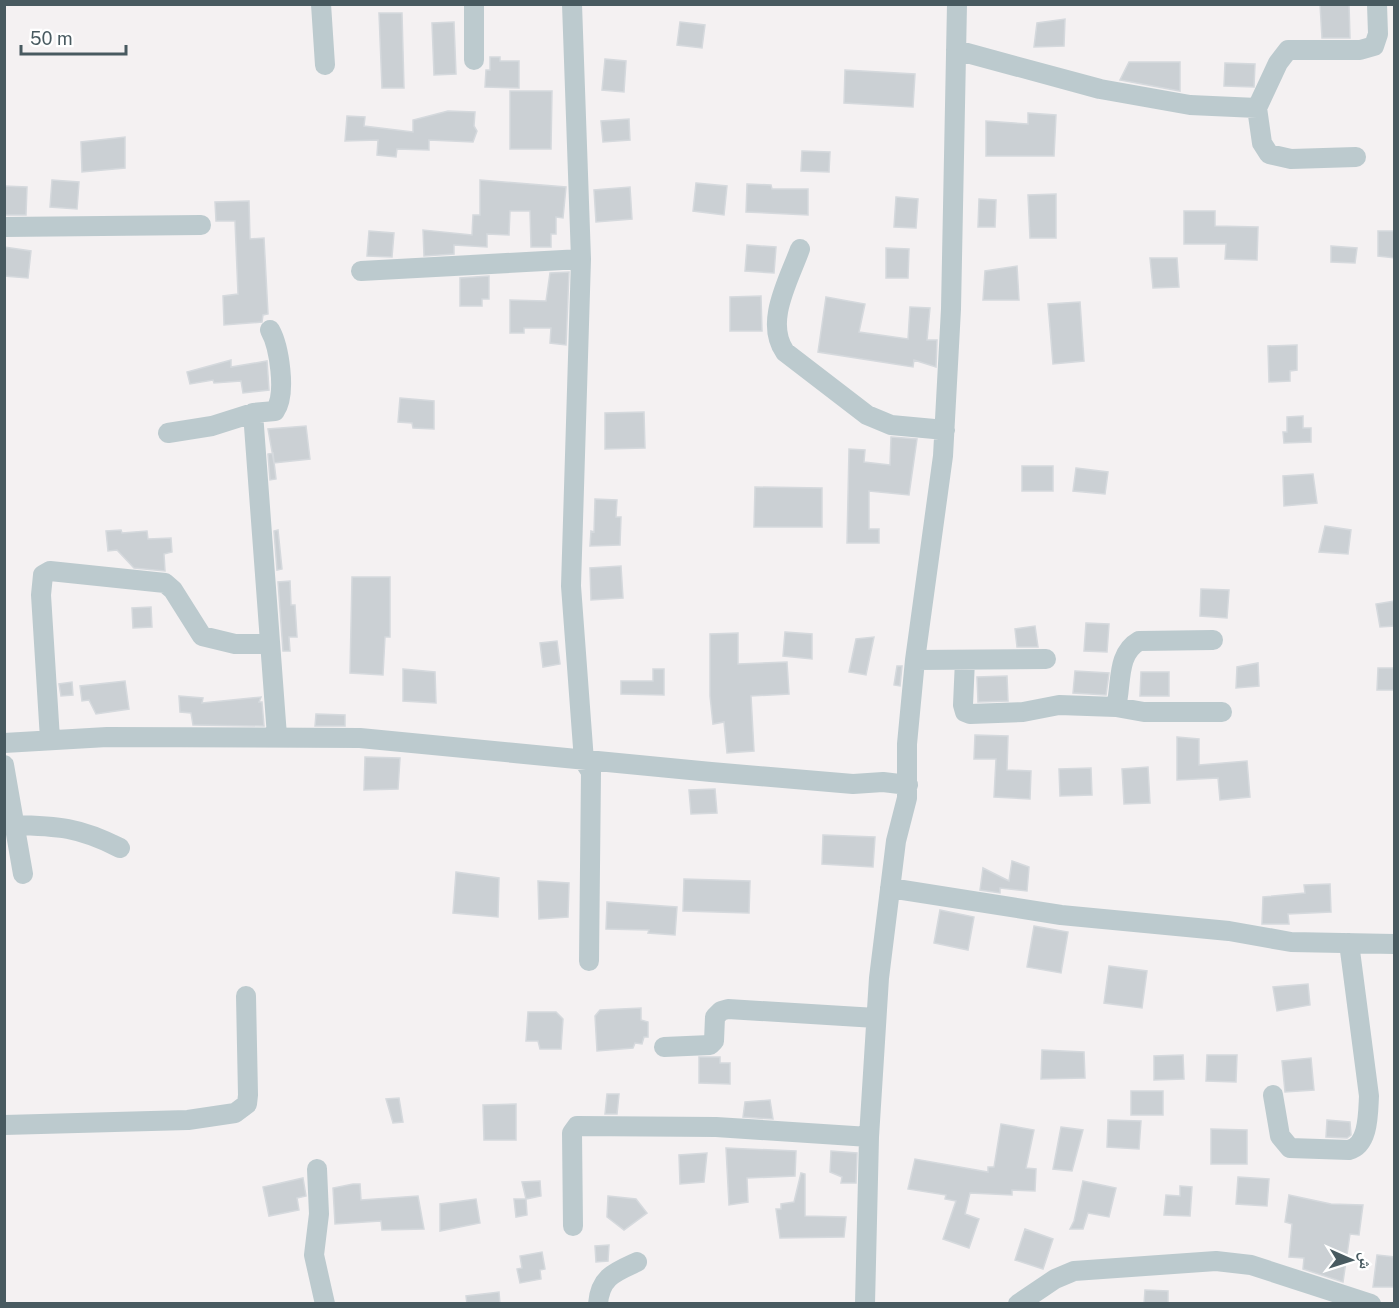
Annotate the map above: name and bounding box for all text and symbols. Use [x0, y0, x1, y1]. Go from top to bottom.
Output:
scale bar [21, 18, 126, 56]
text: 50 m [30, 28, 73, 49]
north arrow [1321, 1230, 1381, 1290]
text: ش [1356, 1252, 1375, 1270]

